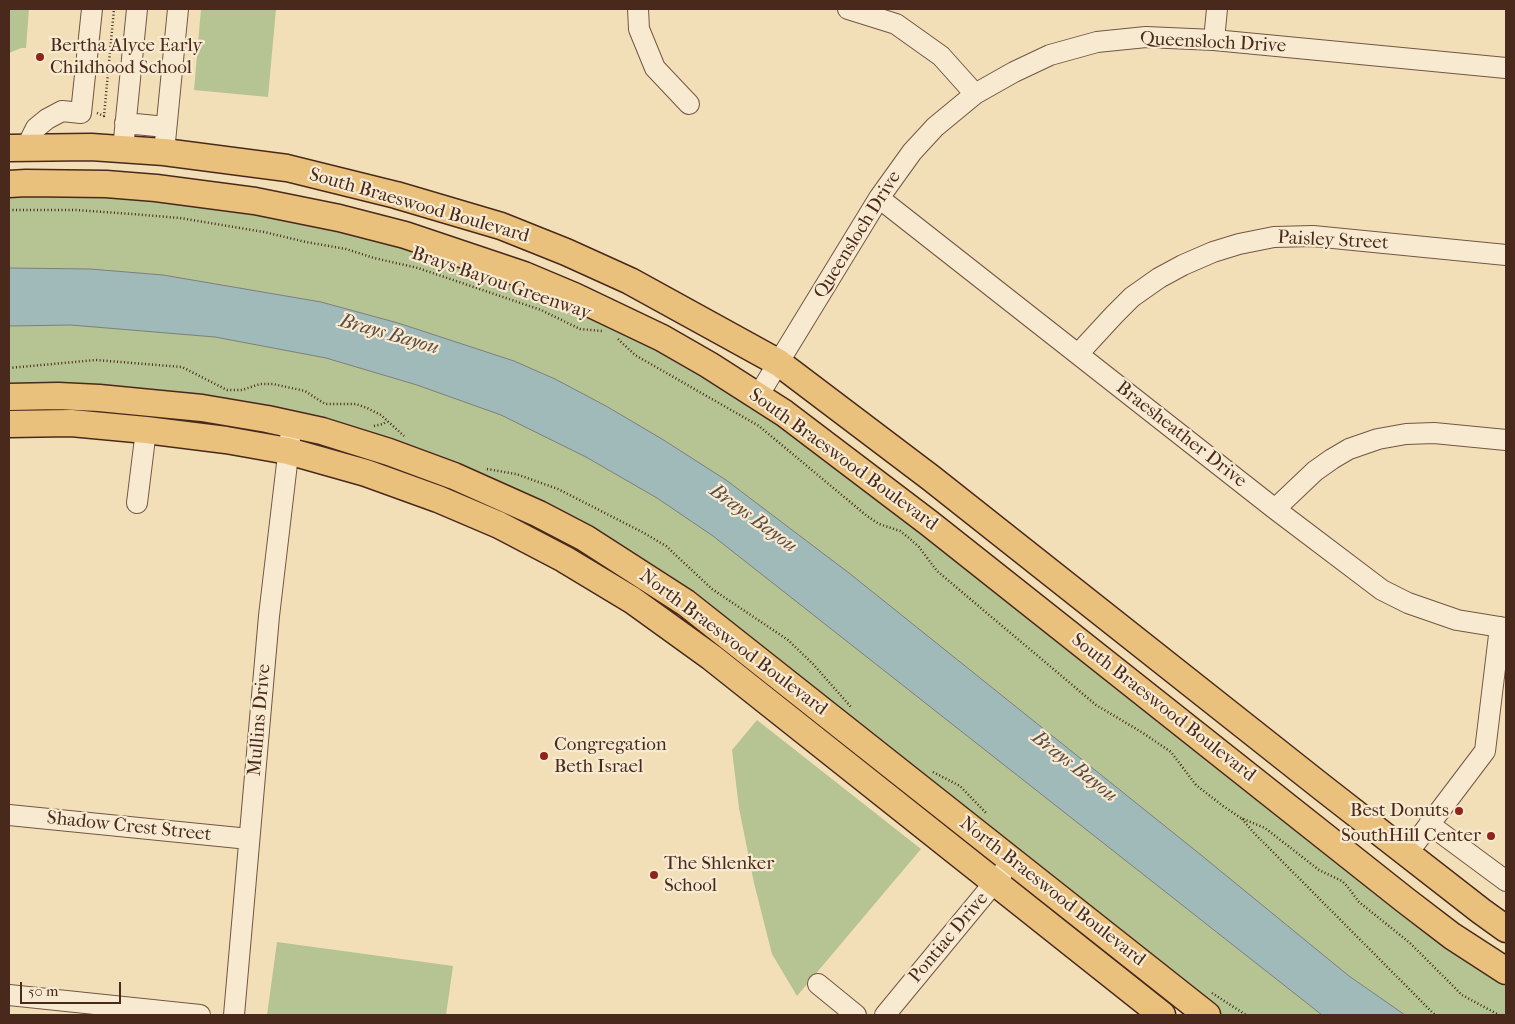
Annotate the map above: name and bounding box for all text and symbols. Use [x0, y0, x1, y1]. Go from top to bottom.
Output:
street label: Queensloch Drive [1139, 28, 1287, 58]
place label: Bertha Alyce Early Childhood School [50, 35, 202, 79]
marker: Bertha Alyce Early Childhood School [34, 51, 46, 63]
street label: South Braeswood Boulevard [306, 164, 532, 248]
street label: Queensloch Drive [810, 167, 906, 303]
street label: Paisley Street [1277, 227, 1389, 255]
street label: Brays Bayou Greenway [408, 243, 594, 325]
water label: Brays Bayou [337, 309, 441, 361]
street label: Braesheather Drive [1111, 377, 1251, 493]
street label: South Braeswood Boulevard [744, 384, 942, 536]
water label: Brays Bayou [705, 479, 801, 559]
street label: North Braeswood Boulevard [634, 565, 832, 721]
street label: South Braeswood Boulevard [1066, 629, 1260, 787]
street label: Mullins Drive [244, 663, 276, 777]
water label: Brays Bayou [1026, 726, 1122, 808]
place label: Congregation Beth Israel [554, 734, 667, 778]
marker: Congregation Beth Israel [538, 750, 550, 762]
place label: Best Donuts [1350, 800, 1449, 822]
marker: Best Donuts [1453, 805, 1465, 817]
street label: Shadow Crest Street [46, 807, 212, 847]
street label: North Braeswood Boulevard [955, 812, 1149, 972]
place label: SouthHill Center [1341, 825, 1481, 847]
marker: SouthHill Center [1485, 830, 1497, 842]
place label: The Shlenker School [664, 853, 774, 897]
marker: The Shlenker School [648, 869, 660, 881]
street label: Pontiac Drive [904, 888, 994, 988]
scale bar [22, 972, 124, 1004]
text: 50 m [28, 982, 58, 1000]

